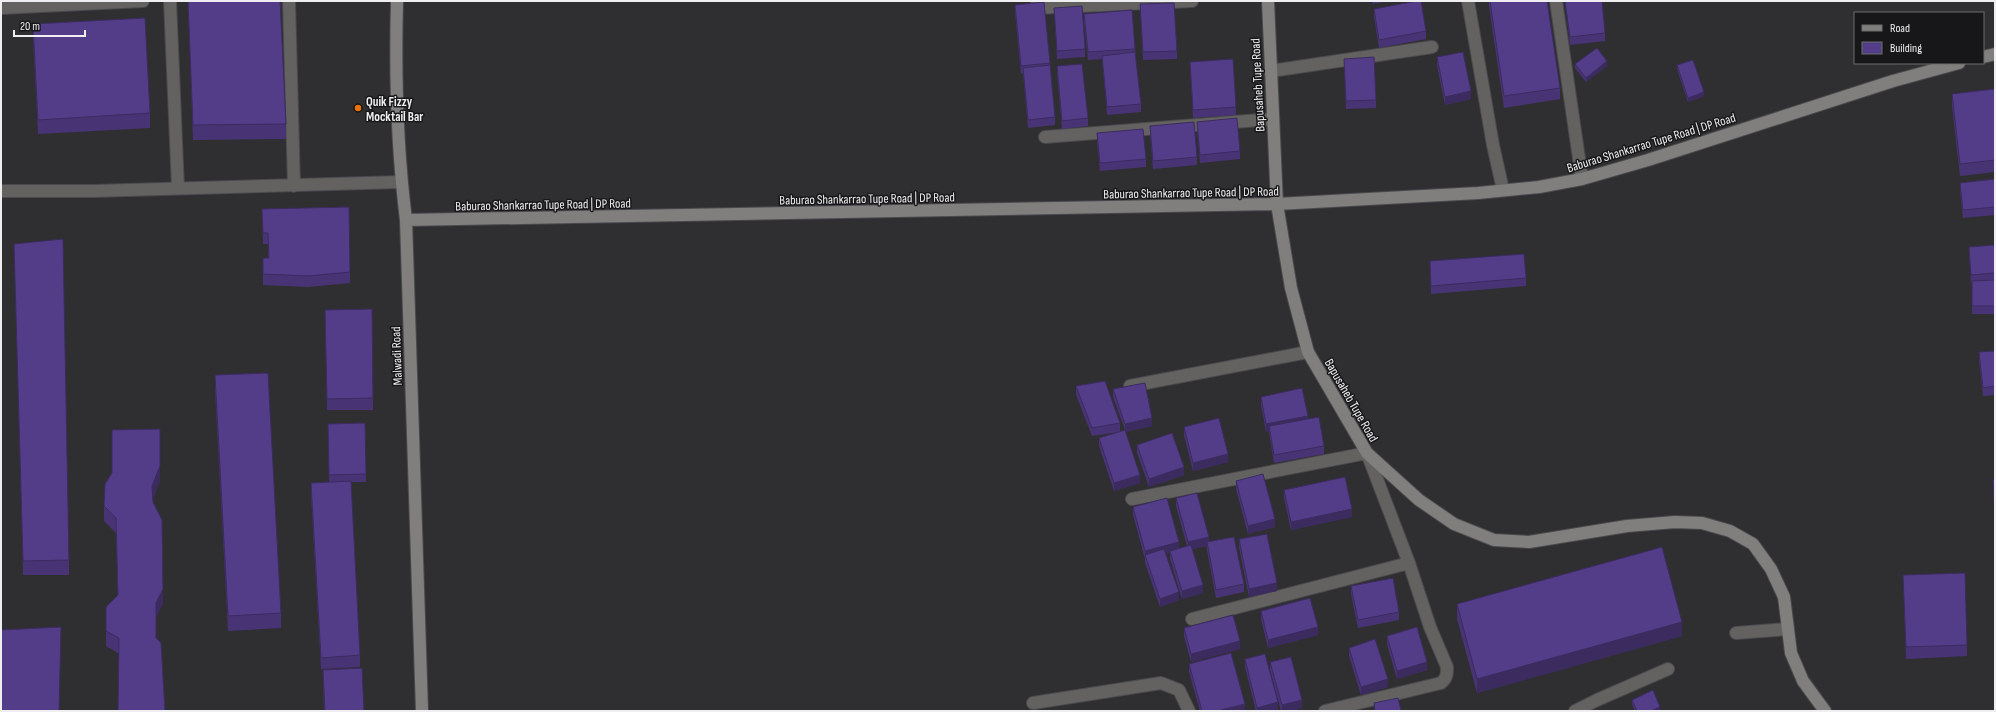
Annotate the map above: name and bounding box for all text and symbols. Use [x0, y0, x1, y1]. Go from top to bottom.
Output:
scale bar [14, 12, 85, 38]
legend [1854, 12, 1984, 64]
text: 20 m [20, 19, 40, 34]
text: Road [1890, 21, 1910, 36]
street label: Bapusaheb Tupe Road [1248, 38, 1268, 132]
text: Building [1890, 41, 1922, 56]
place label: Quik Fizzy Mocktail Bar [366, 94, 423, 125]
marker: Quik Fizzy Mocktail Bar [353, 103, 363, 113]
street label: Baburao Shankarrao Tupe Road | DP Road [1565, 110, 1738, 176]
street label: Baburao Shankarrao Tupe Road | DP Road [1103, 183, 1279, 203]
street label: Baburao Shankarrao Tupe Road | DP Road [779, 189, 955, 209]
street label: Baburao Shankarrao Tupe Road | DP Road [455, 195, 631, 215]
street label: Malwadi Road [388, 326, 406, 386]
street label: Bapusaheb Tupe Road [1321, 356, 1381, 445]

